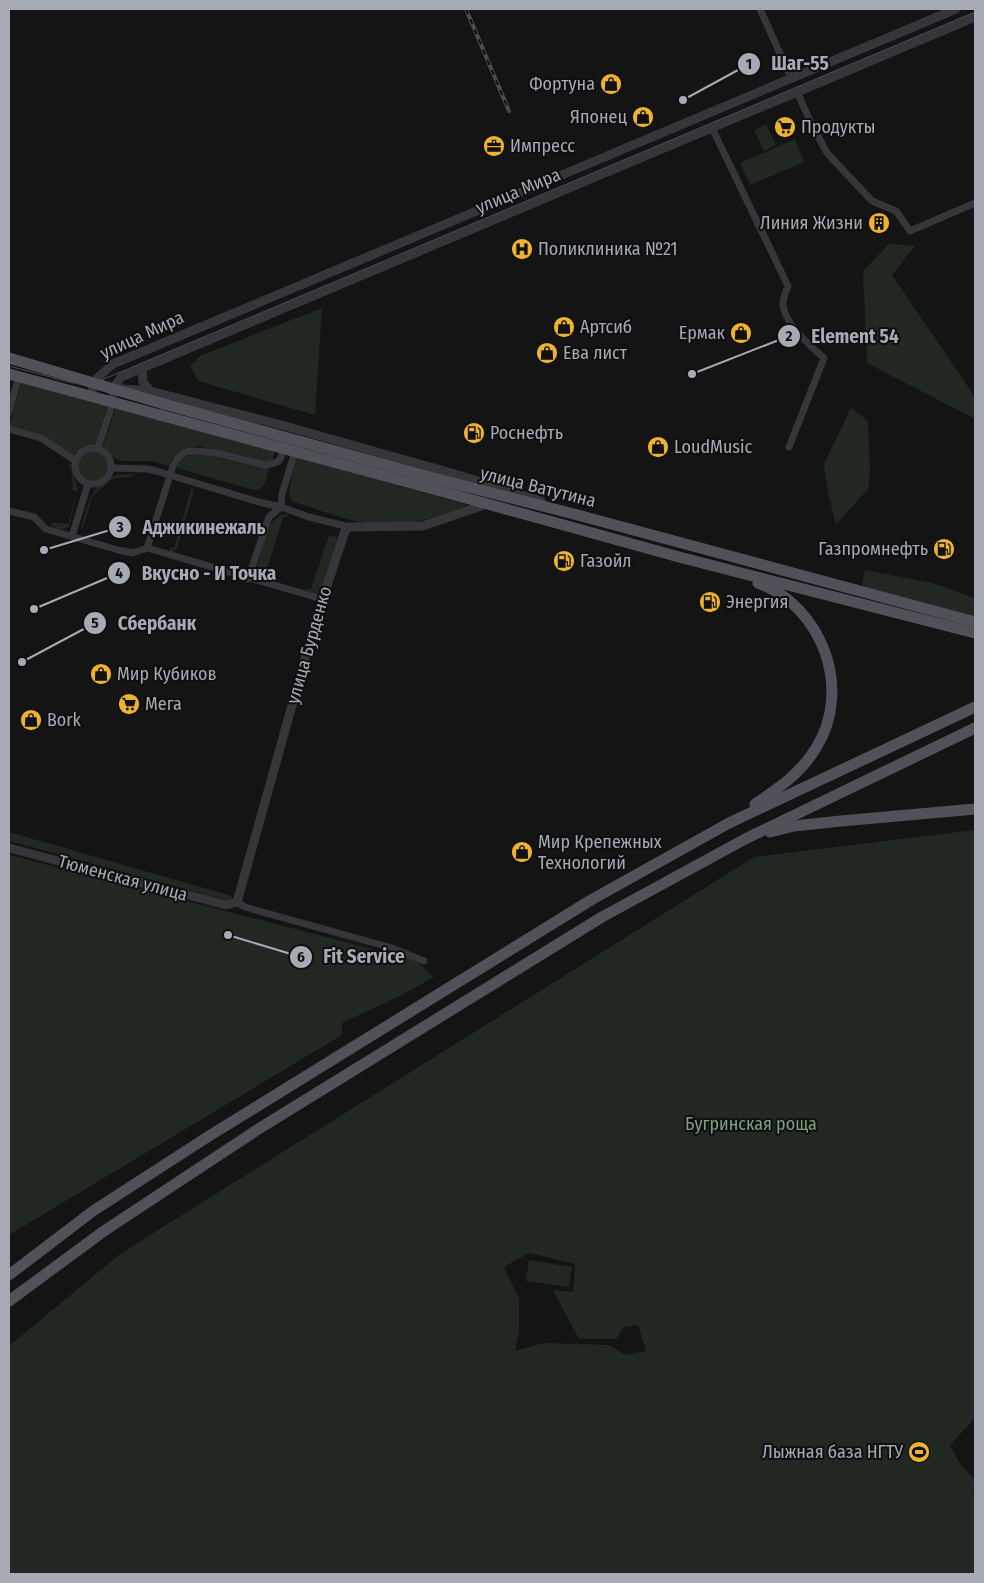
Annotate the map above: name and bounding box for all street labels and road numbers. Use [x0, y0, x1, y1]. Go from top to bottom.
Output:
street label: улица Мира [472, 163, 564, 219]
street label: улица Мира [97, 306, 188, 364]
street label: улица Ватутина [478, 462, 598, 512]
street label: улица Бурденко [282, 584, 336, 706]
street label: Тюменская улица [56, 850, 190, 906]

